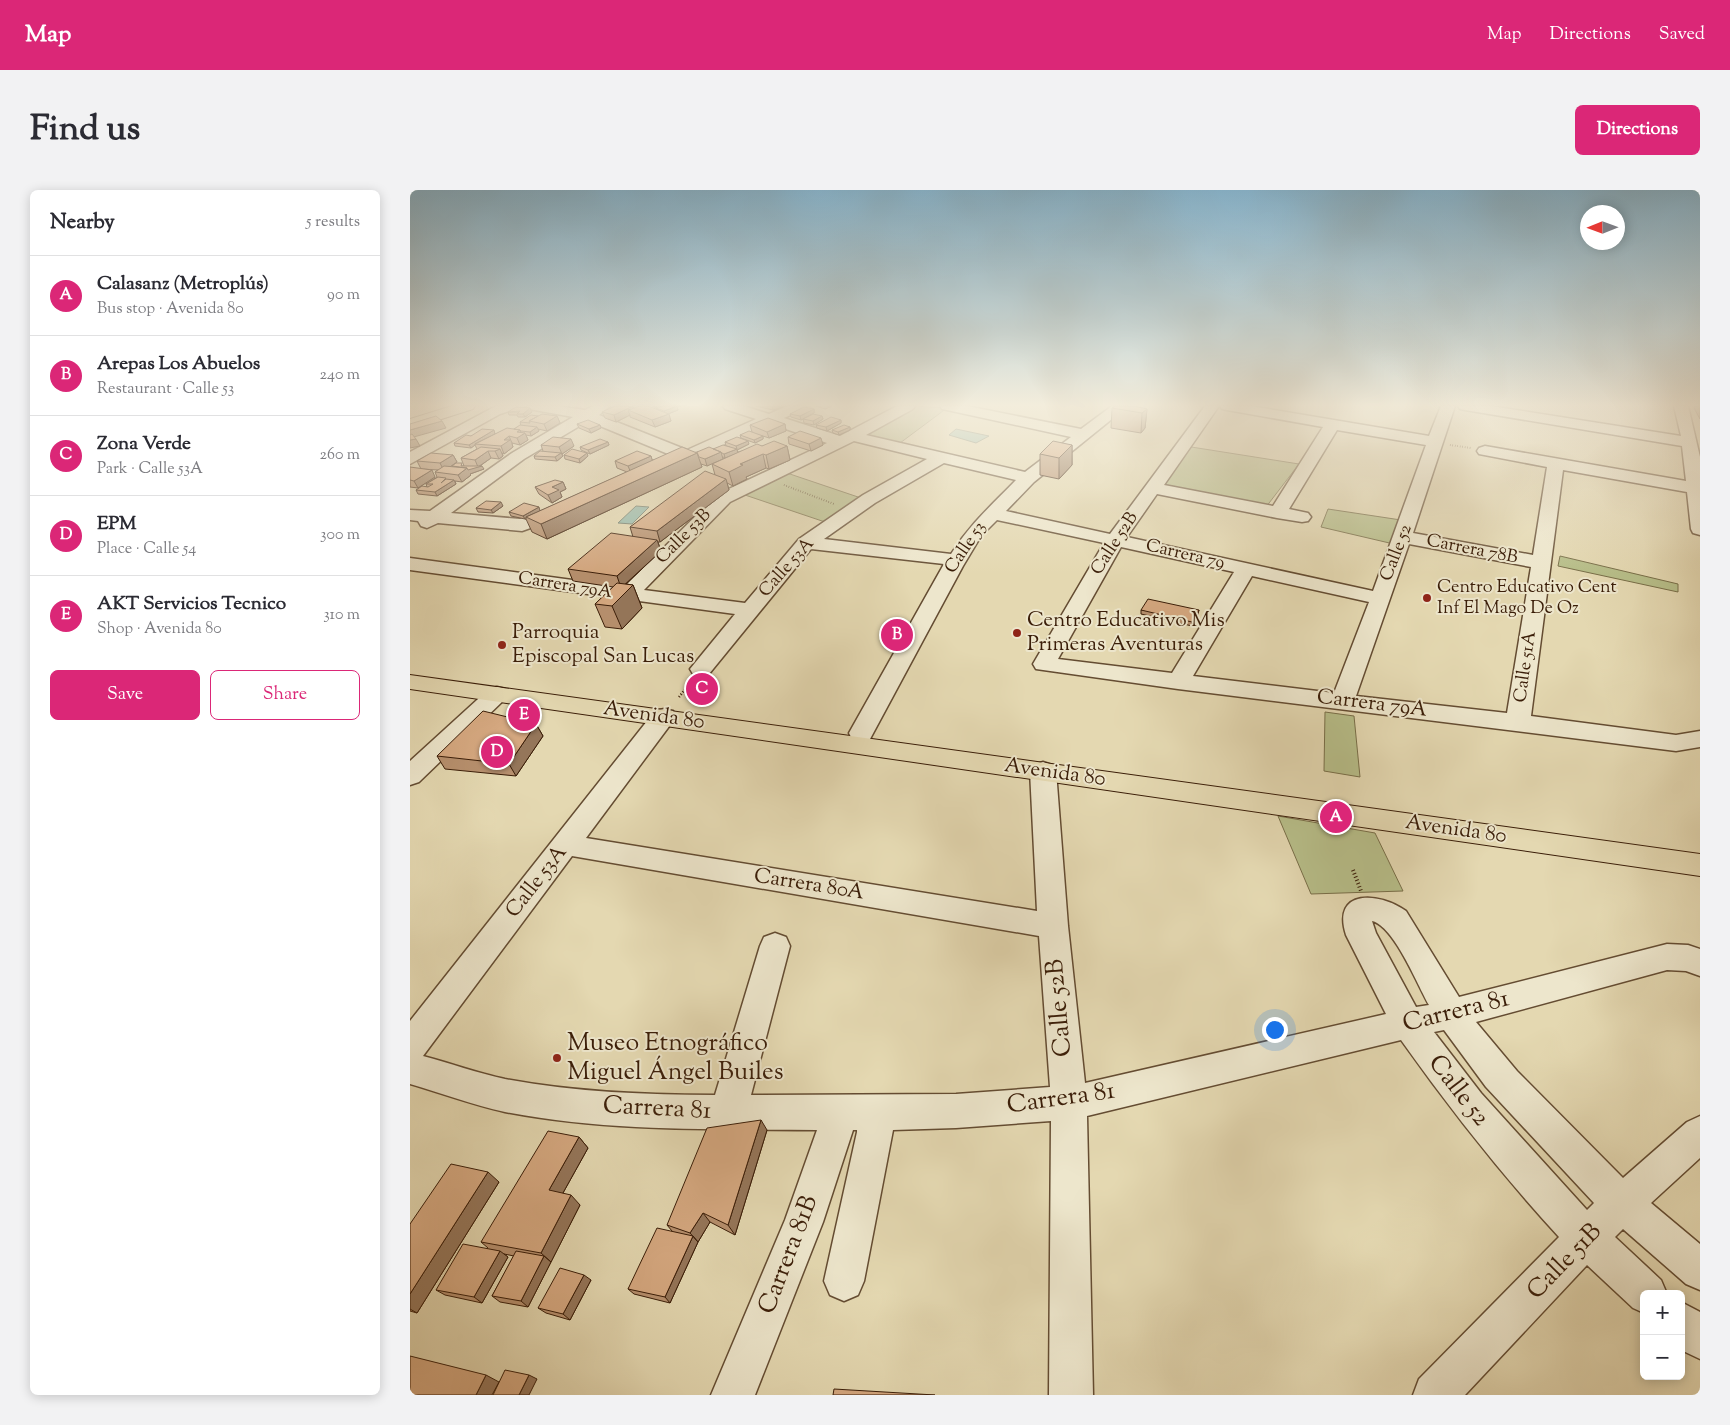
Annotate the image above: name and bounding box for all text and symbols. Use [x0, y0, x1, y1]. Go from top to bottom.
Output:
text: Map [25, 18, 71, 52]
text: Map [1487, 22, 1522, 48]
text: Directions [1550, 22, 1631, 48]
text: Saved [1659, 22, 1705, 48]
text: Find us [30, 105, 140, 156]
button: Directions [1575, 105, 1700, 155]
north arrow [1580, 205, 1625, 250]
text: Nearby [50, 208, 115, 238]
text: 5 results [306, 211, 360, 234]
text: Calasanz (Metroplús) [97, 271, 269, 298]
text: A [60, 284, 73, 307]
text: 90 m [327, 284, 360, 307]
text: Bus stop · Avenida 80 [97, 298, 244, 321]
text: Arepas Los Abuelos [97, 351, 260, 378]
text: B [61, 364, 71, 387]
text: 240 m [319, 364, 360, 387]
text: Restaurant · Calle 53 [97, 378, 234, 401]
text: Zona Verde [97, 431, 191, 458]
text: C [60, 444, 72, 467]
text: 260 m [319, 444, 360, 467]
text: Park · Calle 53A [97, 458, 203, 481]
street label: Calle 53B [650, 503, 718, 571]
street label: Calle 52B [1085, 507, 1145, 581]
text: EPM [97, 511, 136, 538]
street label: Calle 53 [939, 517, 993, 579]
street label: Calle 52 [1374, 520, 1420, 585]
text: D [60, 524, 72, 547]
text: 300 m [320, 524, 360, 547]
street label: Carrera 78B [1424, 528, 1520, 572]
street label: Calle 53A [753, 532, 821, 604]
street label: Carrera 79 [1143, 533, 1227, 577]
text: Place · Calle 54 [97, 538, 196, 561]
street label: Carrera 79A [516, 566, 614, 606]
place label: Centro Educativo Cent Inf El Mago De Oz [1437, 575, 1617, 622]
text: AKT Servicios Tecnico [97, 591, 286, 618]
marker: Centro Educativo Cent Inf El Mago De Oz [1421, 592, 1433, 604]
text: E [61, 604, 71, 627]
text: 310 m [323, 604, 360, 627]
place label: Centro Educativo Mis Primeras Aventuras [1027, 606, 1225, 660]
pin: B [881, 616, 913, 654]
text: Shop · Avenida 80 [97, 618, 222, 641]
place label: Parroquia Episcopal San Lucas [512, 618, 694, 672]
marker: Centro Educativo Mis Primeras Aventuras [1011, 627, 1023, 639]
street label: Calle 51A [1508, 629, 1544, 704]
marker: Parroquia Episcopal San Lucas [496, 639, 508, 651]
button: Save [50, 670, 200, 720]
button: Share [210, 670, 360, 720]
pin: C [686, 670, 718, 708]
street label: Carrera 79A [1315, 682, 1429, 726]
street label: Avenida 80 [601, 694, 707, 738]
pin: E [508, 696, 540, 734]
pin: D [481, 733, 513, 771]
street label: Avenida 80 [1002, 751, 1108, 795]
pin: A [1320, 798, 1352, 836]
street label: Avenida 80 [1403, 808, 1509, 852]
street label: Calle 53A [499, 839, 575, 925]
street label: Carrera 80A [752, 861, 866, 909]
street label: Calle 52B [1038, 957, 1082, 1058]
street label: Carrera 81 [1399, 981, 1513, 1043]
your location [1262, 1017, 1288, 1043]
place label: Museo Etnográfico Miguel Ángel Builes [567, 1026, 784, 1091]
street label: Calle 52 [1418, 1048, 1498, 1135]
marker: Museo Etnográfico Miguel Ángel Builes [551, 1052, 563, 1064]
street label: Carrera 81 [1005, 1074, 1117, 1124]
street label: Carrera 81 [602, 1088, 712, 1130]
street label: Carrera 81B [750, 1190, 828, 1320]
street label: Calle 51B [1519, 1215, 1611, 1309]
map controls [1640, 1290, 1685, 1380]
button: + [1640, 1290, 1685, 1335]
button: − [1640, 1335, 1685, 1380]

